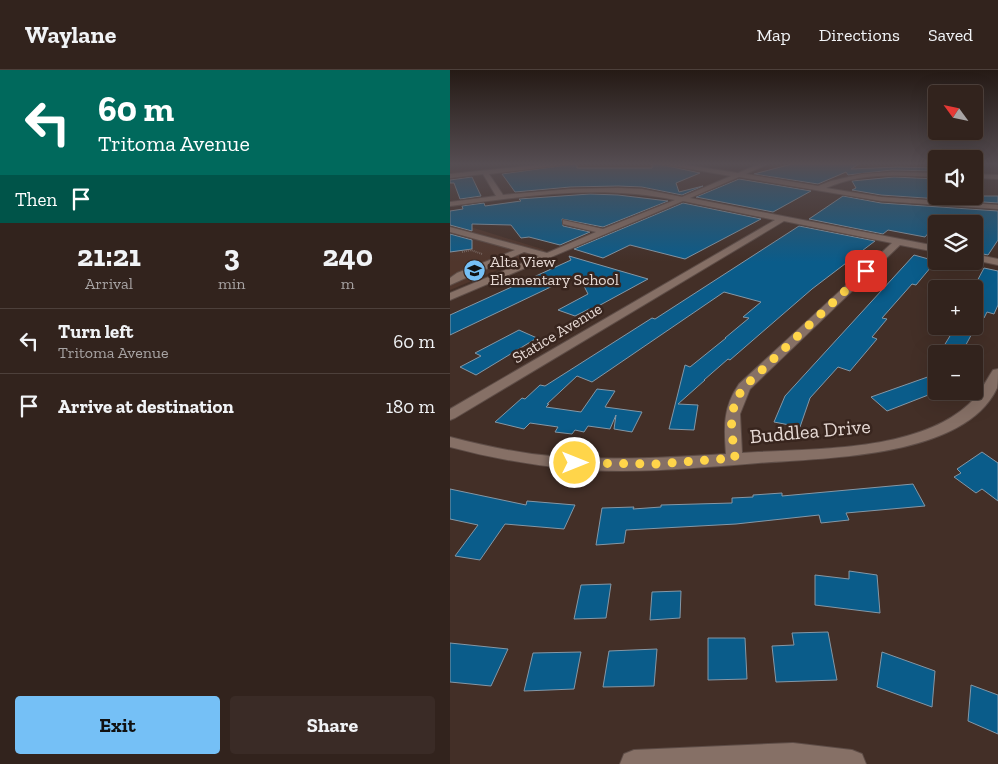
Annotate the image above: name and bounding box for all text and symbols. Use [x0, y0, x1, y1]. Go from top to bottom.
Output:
text: Waylane [25, 20, 116, 49]
text: Map [756, 24, 791, 46]
text: Directions [819, 24, 900, 46]
text: Saved [928, 24, 973, 46]
north arrow [928, 85, 982, 140]
map controls [928, 85, 983, 400]
text: 60 m [98, 88, 174, 130]
icon: left [15, 90, 80, 155]
text: Tritoma Avenue [98, 130, 250, 157]
button: sound [928, 150, 983, 205]
icon: arrive [67, 185, 95, 213]
text: Then [15, 188, 57, 211]
button: layers [928, 215, 983, 270]
text: 21:21 [77, 238, 141, 274]
text: 3 [224, 238, 240, 274]
text: 240 [322, 238, 373, 274]
pin [845, 250, 887, 292]
place label: Alta View Elementary School [490, 252, 619, 289]
icon: arrive [852, 257, 880, 285]
school or university icon: Alta View Elementary School [462, 258, 486, 282]
text: Arrival [85, 274, 133, 293]
text: min [218, 274, 245, 293]
text: m [341, 274, 355, 293]
button: + [928, 280, 983, 335]
street label: Statice Avenue [509, 299, 605, 367]
text: Turn left [58, 320, 133, 343]
icon: left [15, 327, 43, 355]
text: 60 m [393, 330, 435, 353]
text: Tritoma Avenue [58, 343, 168, 362]
button: − [928, 345, 983, 400]
icon: arrive [15, 392, 43, 420]
text: Arrive at destination [58, 395, 234, 418]
text: 180 m [386, 395, 435, 418]
street label: Buddlea Drive [749, 414, 871, 448]
position arrow [548, 436, 600, 488]
button: Exit [15, 696, 220, 754]
button: Share [230, 696, 435, 754]

